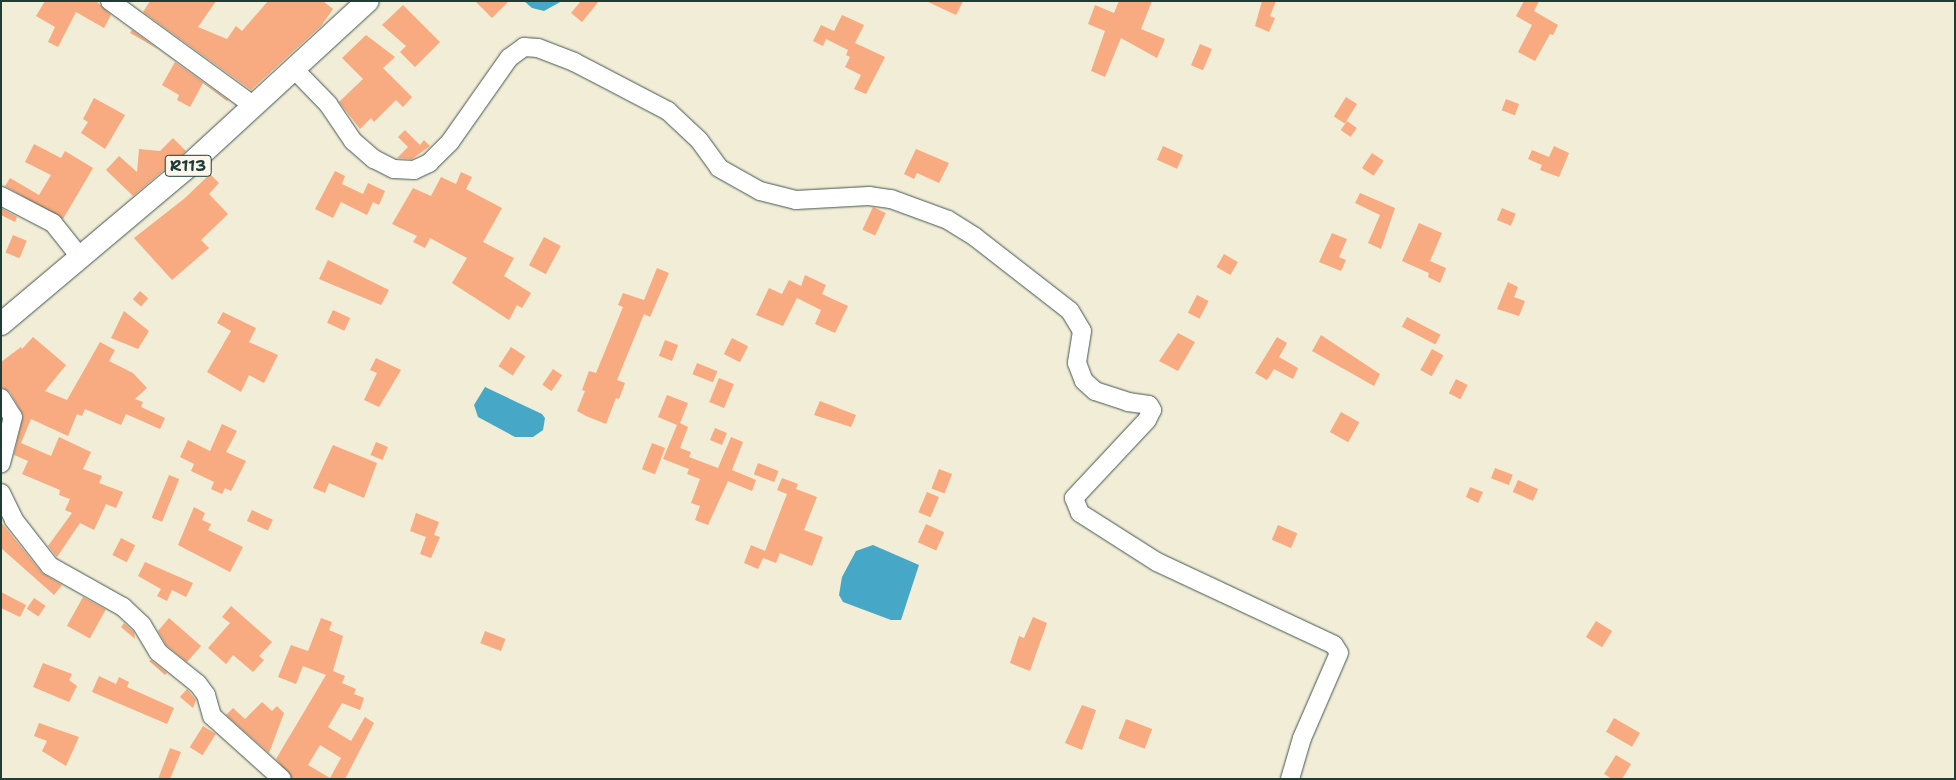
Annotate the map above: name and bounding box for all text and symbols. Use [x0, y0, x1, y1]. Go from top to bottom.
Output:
road number: R113 [164, 153, 212, 180]

